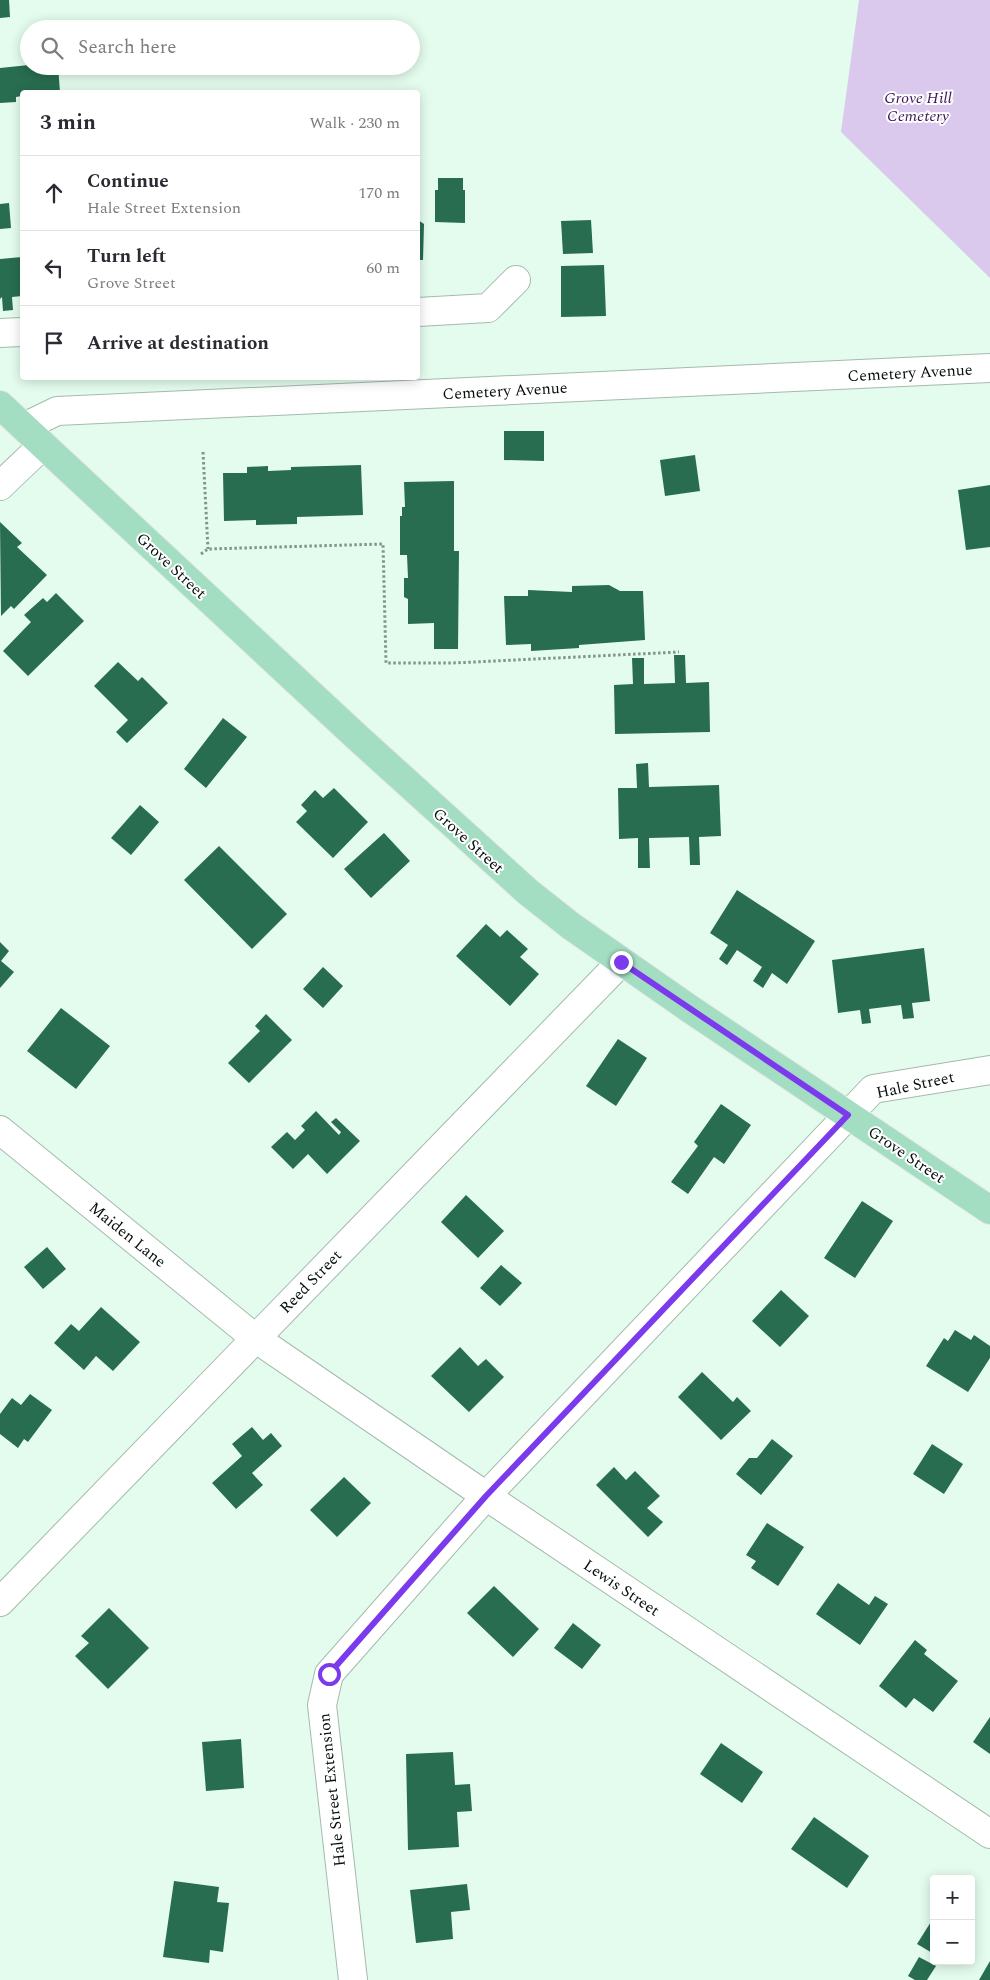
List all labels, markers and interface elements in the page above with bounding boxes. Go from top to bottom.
search box [20,20,420,75]
text: Search here [78,33,177,62]
icon: search [38,34,66,62]
park label: Grove Hill Cemetery [884,86,952,128]
text: 3 min [40,107,96,139]
text: Walk · 230 m [309,111,400,135]
text: Continue [87,167,169,196]
icon: ahead [40,179,68,207]
text: 170 m [358,181,400,205]
text: Hale Street Extension [87,196,241,220]
text: Turn left [87,242,166,271]
icon: left [40,254,68,282]
text: 60 m [366,256,400,280]
text: Grove Street [87,271,176,295]
icon: arrive [40,329,68,357]
text: Arrive at destination [87,329,269,358]
street label: Cemetery Avenue [847,358,973,388]
street label: Cemetery Avenue [442,376,568,406]
street label: Grove Street [131,527,212,605]
street label: Grove Street [427,802,510,880]
route end [610,951,633,974]
street label: Hale Street [874,1065,957,1105]
street label: Grove Street [863,1120,950,1190]
street label: Maiden Lane [84,1196,171,1273]
street label: Reed Street [274,1244,348,1319]
street label: Lewis Street [578,1553,665,1623]
route start [318,1663,341,1686]
street label: Hale Street Extension [312,1712,352,1868]
map controls [930,1875,975,1965]
button: + [930,1875,975,1920]
button: − [930,1920,975,1965]

